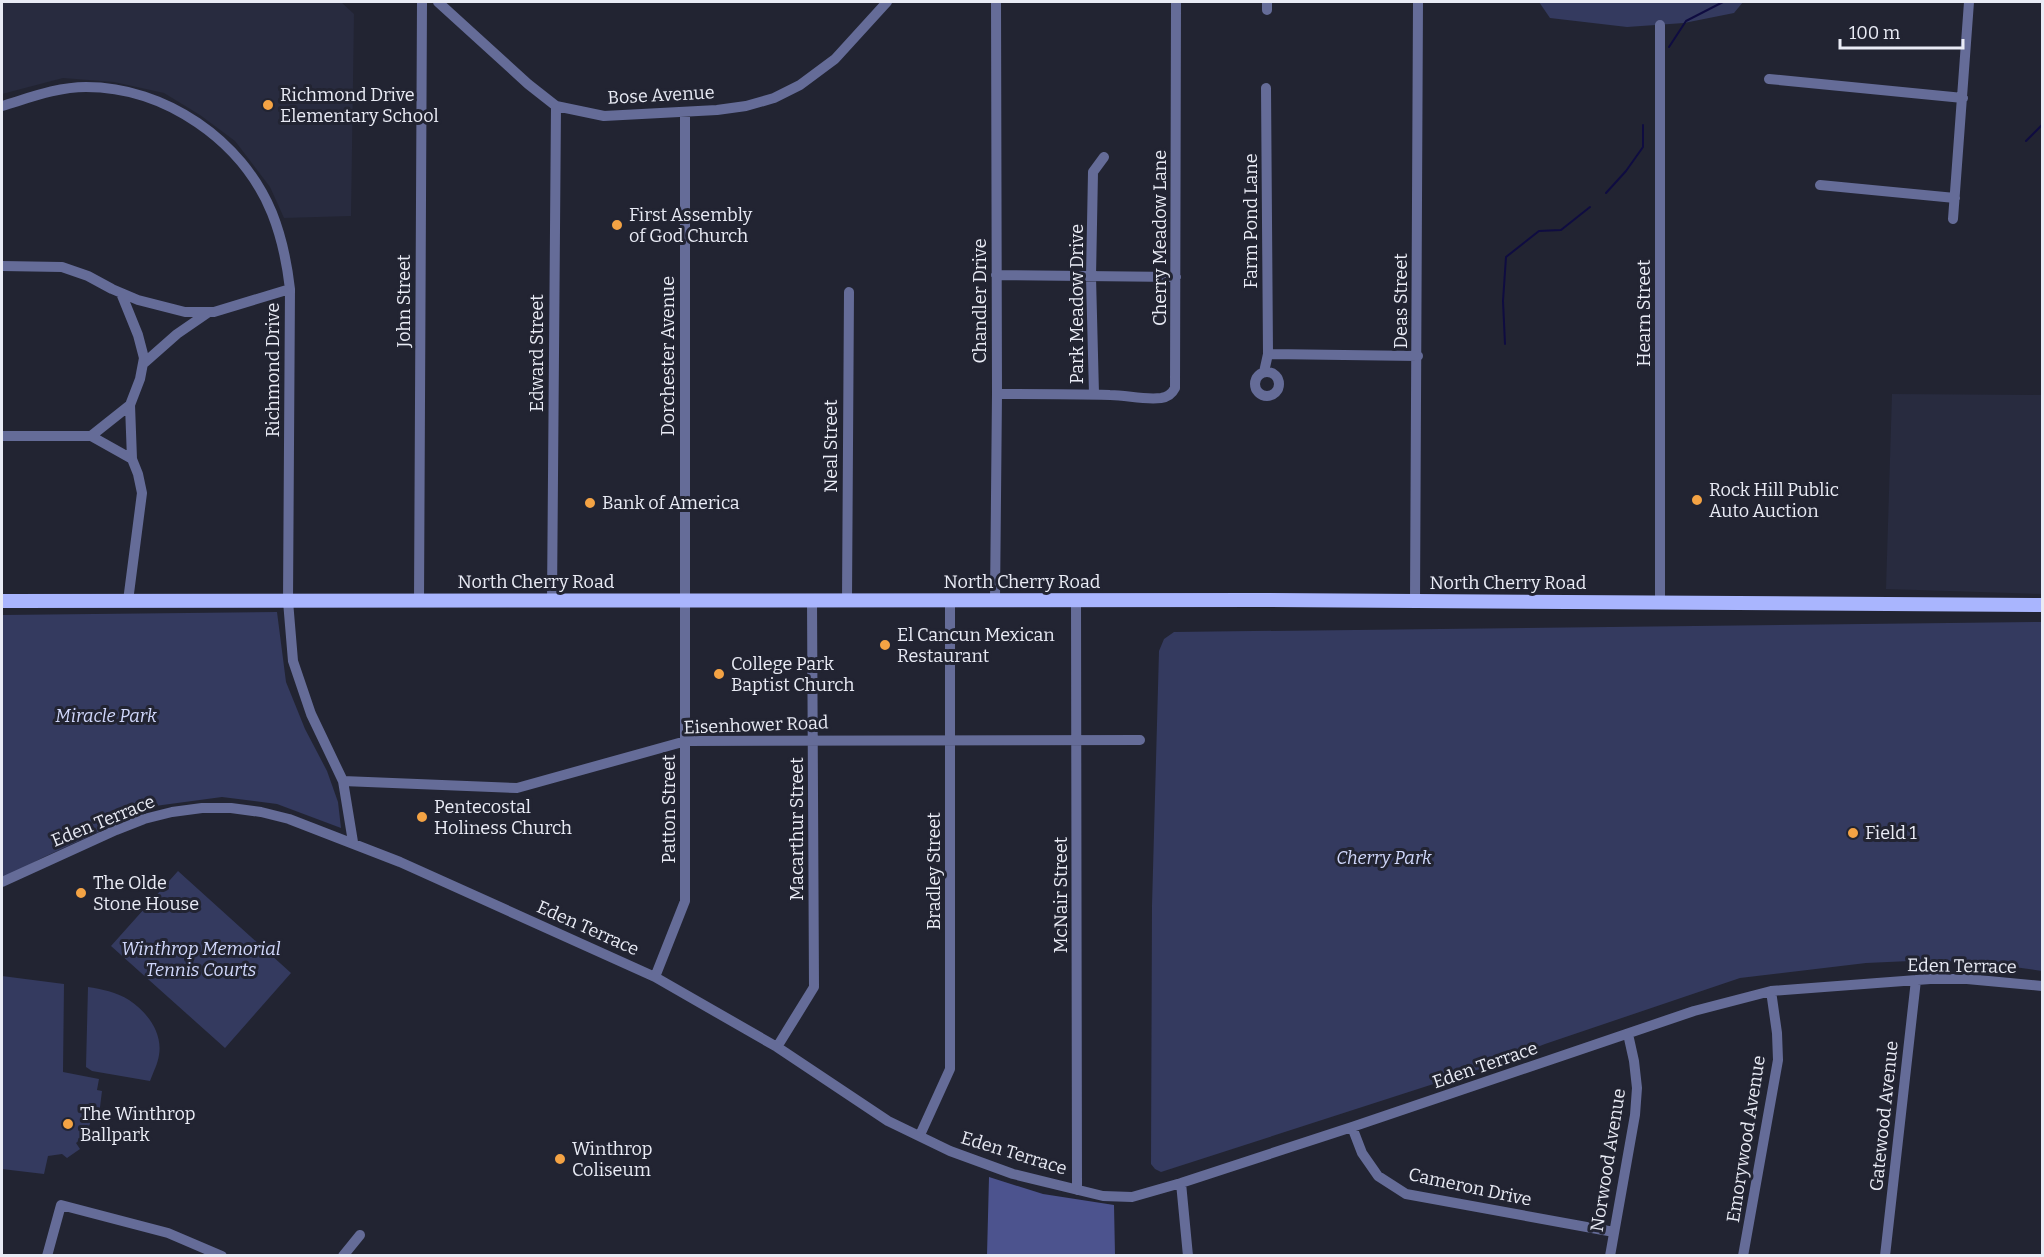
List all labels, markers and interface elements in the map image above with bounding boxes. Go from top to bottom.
scale bar [1840,12,1963,50]
text: 100 m [1849,22,1900,44]
street label: Bose Avenue [607,81,715,109]
place label: Richmond Drive Elementary School [280,84,439,127]
marker: Richmond Drive Elementary School [261,98,275,112]
street label: Cherry Meadow Lane [1149,150,1171,326]
street label: Farm Pond Lane [1240,153,1262,289]
place label: First Assembly of God Church [629,204,753,247]
marker: First Assembly of God Church [610,218,624,232]
street label: Park Meadow Drive [1066,224,1088,384]
street label: Chandler Drive [969,238,991,364]
street label: Deas Street [1390,253,1412,349]
street label: John Street [393,254,415,349]
street label: Hearn Street [1633,259,1655,367]
street label: Dorchester Avenue [657,276,679,436]
street label: Edward Street [526,294,548,412]
street label: Richmond Drive [262,303,284,437]
street label: Neal Street [820,399,842,493]
place label: Rock Hill Public Auto Auction [1709,479,1839,522]
place label: Bank of America [602,492,740,514]
marker: Rock Hill Public Auto Auction [1690,493,1704,507]
marker: Bank of America [583,496,597,510]
street label: North Cherry Road [458,571,615,593]
street label: North Cherry Road [944,571,1101,593]
street label: North Cherry Road [1430,572,1587,594]
place label: El Cancun Mexican Restaurant [897,624,1055,667]
marker: El Cancun Mexican Restaurant [878,638,892,652]
place label: College Park Baptist Church [731,653,854,696]
marker: College Park Baptist Church [712,667,726,681]
park label: Miracle Park [55,705,157,727]
street label: Eisenhower Road [683,711,829,739]
street label: Patton Street [658,754,680,864]
street label: Macarthur Street [786,757,808,901]
street label: Eden Terrace [48,790,158,852]
place label: Pentecostal Holiness Church [434,796,572,839]
marker: Pentecostal Holiness Church [415,810,429,824]
street label: Bradley Street [923,812,945,930]
place label: Field 1 [1865,822,1917,844]
marker: Field 1 [1846,826,1860,840]
street label: McNair Street [1050,836,1072,953]
park label: Cherry Park [1336,847,1432,869]
place label: The Olde Stone House [93,872,199,915]
marker: The Olde Stone House [74,886,88,900]
street label: Eden Terrace [533,896,643,960]
park label: Winthrop Memorial Tennis Courts [121,938,281,981]
street label: Eden Terrace [1907,954,2017,978]
street label: Eden Terrace [1430,1037,1540,1093]
street label: Gatewood Avenue [1865,1040,1903,1192]
street label: Emorywood Avenue [1722,1054,1770,1224]
street label: Norwood Avenue [1586,1087,1630,1233]
place label: The Winthrop Ballpark [80,1103,196,1146]
marker: The Winthrop Ballpark [61,1117,75,1131]
street label: Eden Terrace [958,1126,1070,1180]
place label: Winthrop Coliseum [572,1138,653,1181]
marker: Winthrop Coliseum [553,1152,567,1166]
street label: Cameron Drive [1406,1163,1534,1211]

